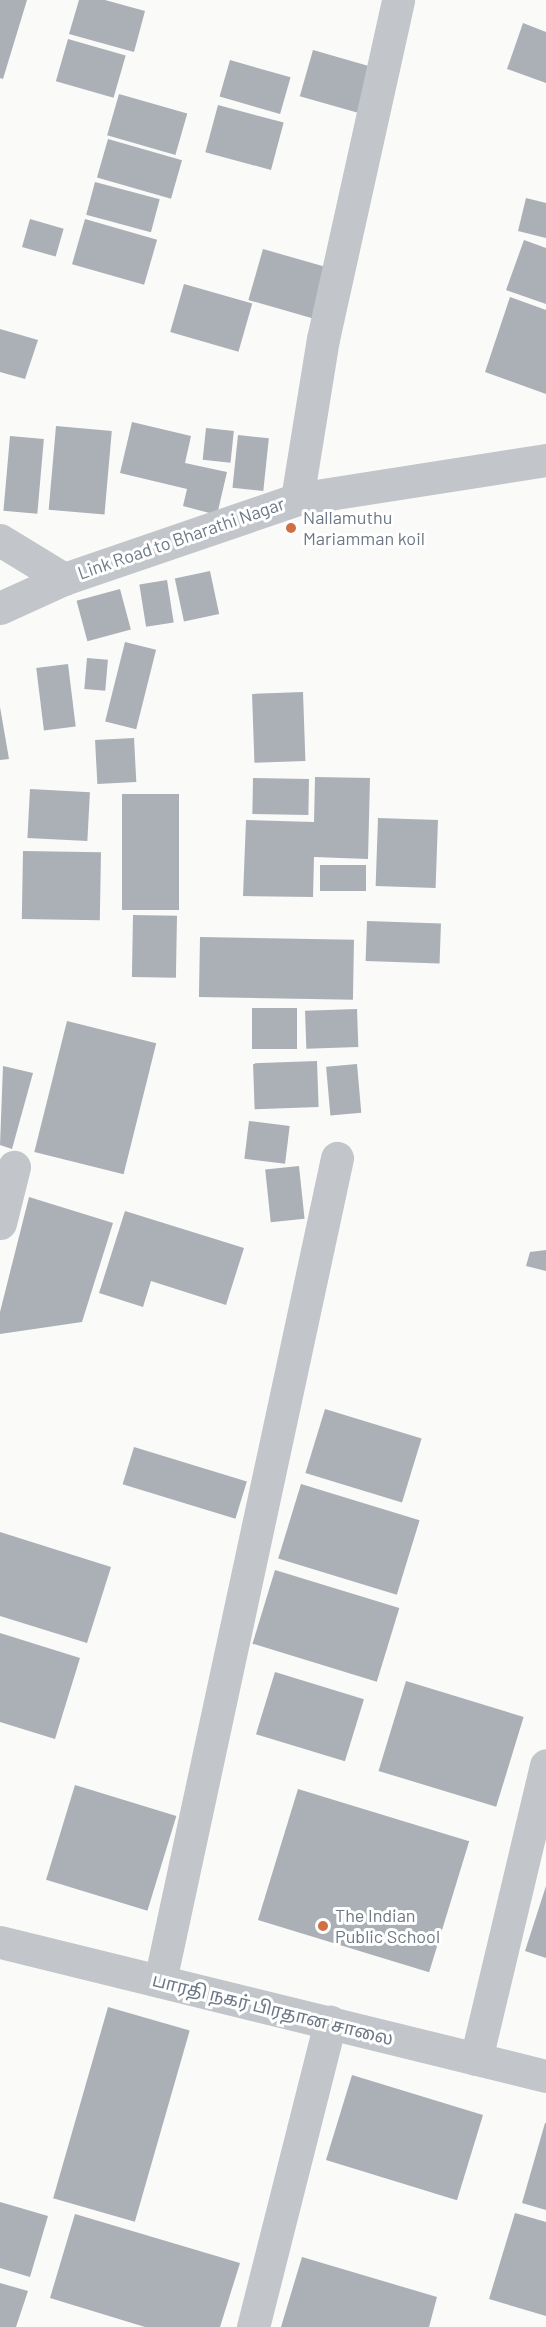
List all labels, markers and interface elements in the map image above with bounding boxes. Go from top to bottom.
street label: Link Road to Bharathi Nagar [75,492,287,584]
place label: Nallamuthu Mariamman koil [303,507,425,550]
marker: Nallamuthu Mariamman koil [284,521,298,535]
place label: The Indian Public School [335,1905,440,1948]
marker: The Indian Public School [316,1919,330,1933]
street label: பாரதி நகர் பிரதான சாலை [150,1969,396,2049]

